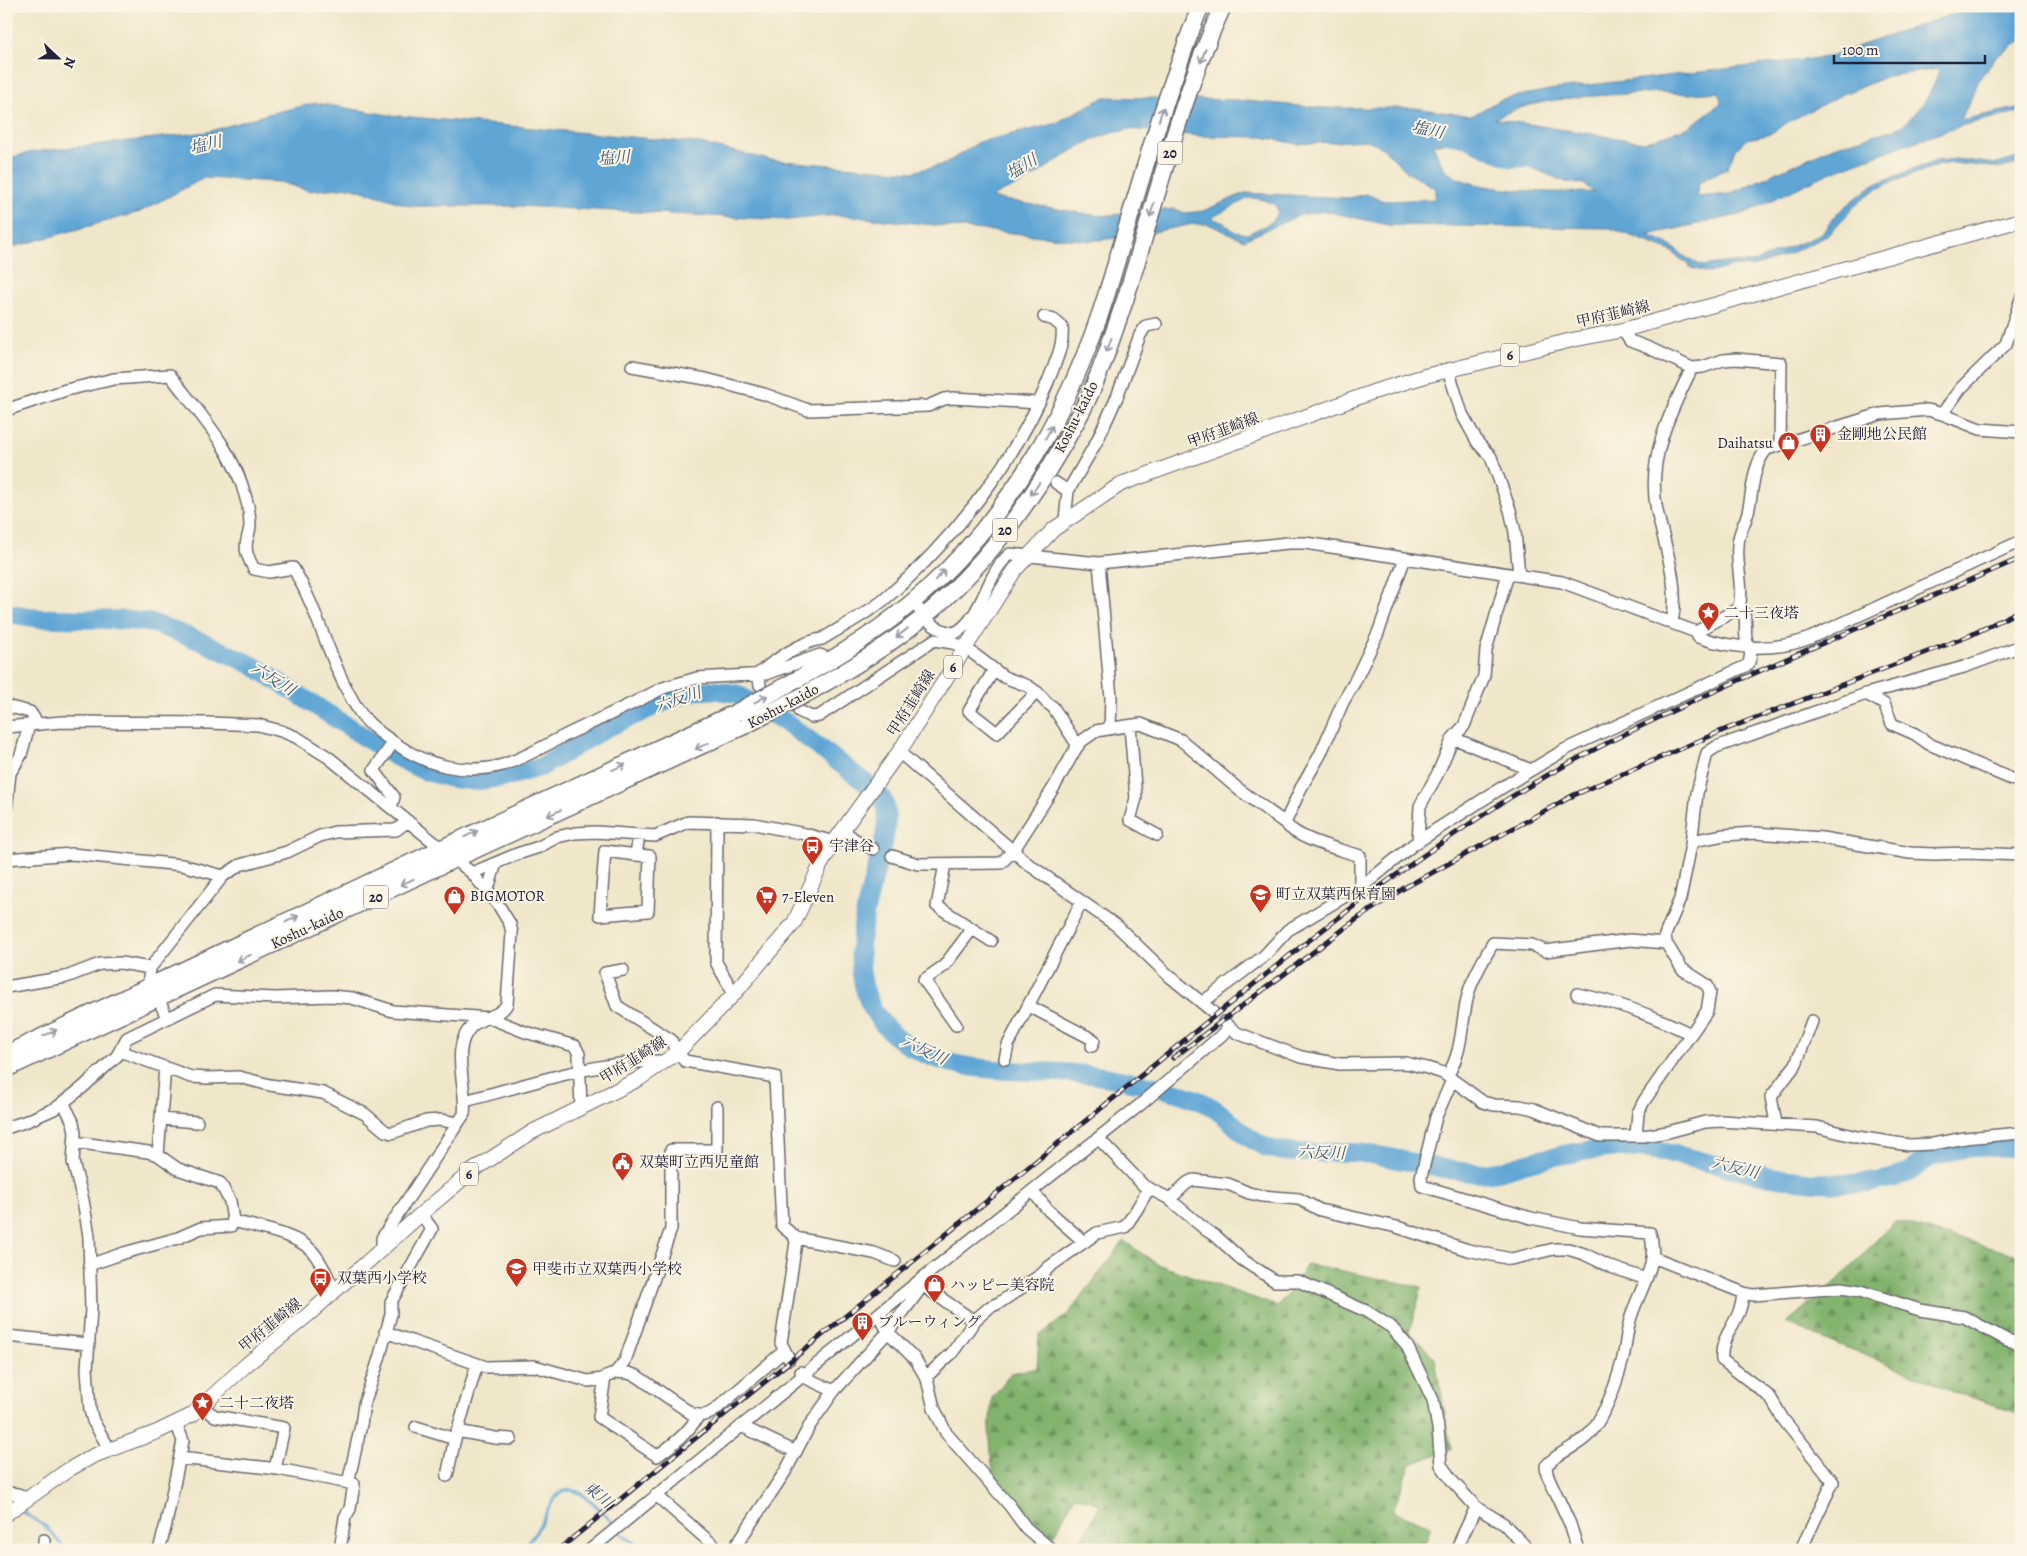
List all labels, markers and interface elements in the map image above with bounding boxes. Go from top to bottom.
north arrow [32,32,82,82]
scale bar [1834,32,1986,64]
text: 100 m [1842,40,1879,60]
one-way arrow [1198,48,1207,63]
text: N [59,54,80,71]
one-way arrow [1156,107,1166,123]
water label: 塩川 [1410,116,1448,145]
water label: 塩川 [188,130,226,159]
road number: 20 [1158,142,1182,164]
water label: 塩川 [597,145,633,170]
water label: 塩川 [1003,148,1043,185]
one-way arrow [1147,202,1157,218]
street label: 甲府韮崎線 [1574,296,1652,332]
one-way arrow [1104,337,1113,352]
road number: 6 [1501,344,1519,366]
street label: Koshu-kaido [1049,378,1103,456]
street label: 甲府韮崎線 [1184,408,1262,452]
building icon: 金剛地公民館 [1809,422,1833,453]
place label: 金剛地公民館 [1837,424,1927,444]
one-way arrow [1044,426,1054,440]
shop icon: Daihatsu [1777,431,1801,462]
place label: Daihatsu [1717,433,1774,453]
one-way arrow [1030,482,1040,496]
road number: 20 [992,518,1018,542]
one-way arrow [934,569,946,582]
place icon: 二十三夜塔 [1696,601,1720,632]
place label: 二十三夜塔 [1724,603,1799,623]
one-way arrow [896,628,909,639]
road number: 6 [944,656,962,679]
water label: 六反川 [247,657,301,702]
street label: 甲府韮崎線 [883,666,939,740]
street label: Koshu-kaido [744,679,822,733]
water label: 六反川 [652,681,706,718]
one-way arrow [754,694,769,704]
one-way arrow [695,741,710,751]
one-way arrow [611,761,626,771]
one-way arrow [547,809,562,819]
one-way arrow [463,829,478,839]
bus stop icon: 宇津谷 [801,834,825,865]
place label: 宇津谷 [829,836,874,856]
one-way arrow [400,878,415,887]
school or university icon: 町立双葉西保育園 [1248,882,1272,913]
shop icon: BIGMOTOR [442,884,466,915]
place label: 町立双葉西保育園 [1276,884,1396,904]
supermarket icon: 7-Eleven [754,885,778,916]
road number: 20 [364,886,388,909]
place label: BIGMOTOR [470,886,546,906]
place label: 7-Eleven [782,887,834,907]
street label: Koshu-kaido [267,902,347,954]
one-way arrow [284,914,299,923]
one-way arrow [237,954,252,963]
one-way arrow [43,1028,58,1038]
water label: 六反川 [898,1030,952,1071]
street label: 甲府韮崎線 [596,1032,670,1088]
water label: 六反川 [1297,1142,1347,1164]
public building icon: 双葉町立西児童館 [611,1150,635,1181]
place label: 双葉町立西児童館 [639,1152,759,1172]
water label: 六反川 [1709,1152,1763,1185]
road number: 6 [460,1162,478,1186]
school or university icon: 甲斐市立双葉西小学校 [504,1257,528,1288]
place label: 甲斐市立双葉西小学校 [532,1259,682,1279]
bus stop icon: 双葉西小学校 [309,1266,333,1297]
place label: 双葉西小学校 [337,1268,427,1288]
shop icon: ハッピー美容院 [922,1273,946,1304]
place label: ハッピー美容院 [950,1275,1054,1295]
street label: 甲府韮崎線 [235,1294,305,1356]
building icon: ブルーウィング [850,1310,874,1341]
place label: ブルーウィング [878,1312,981,1332]
place icon: 二十二夜塔 [191,1391,215,1422]
place label: 二十二夜塔 [219,1393,294,1413]
water label: 東川 [579,1476,619,1515]

